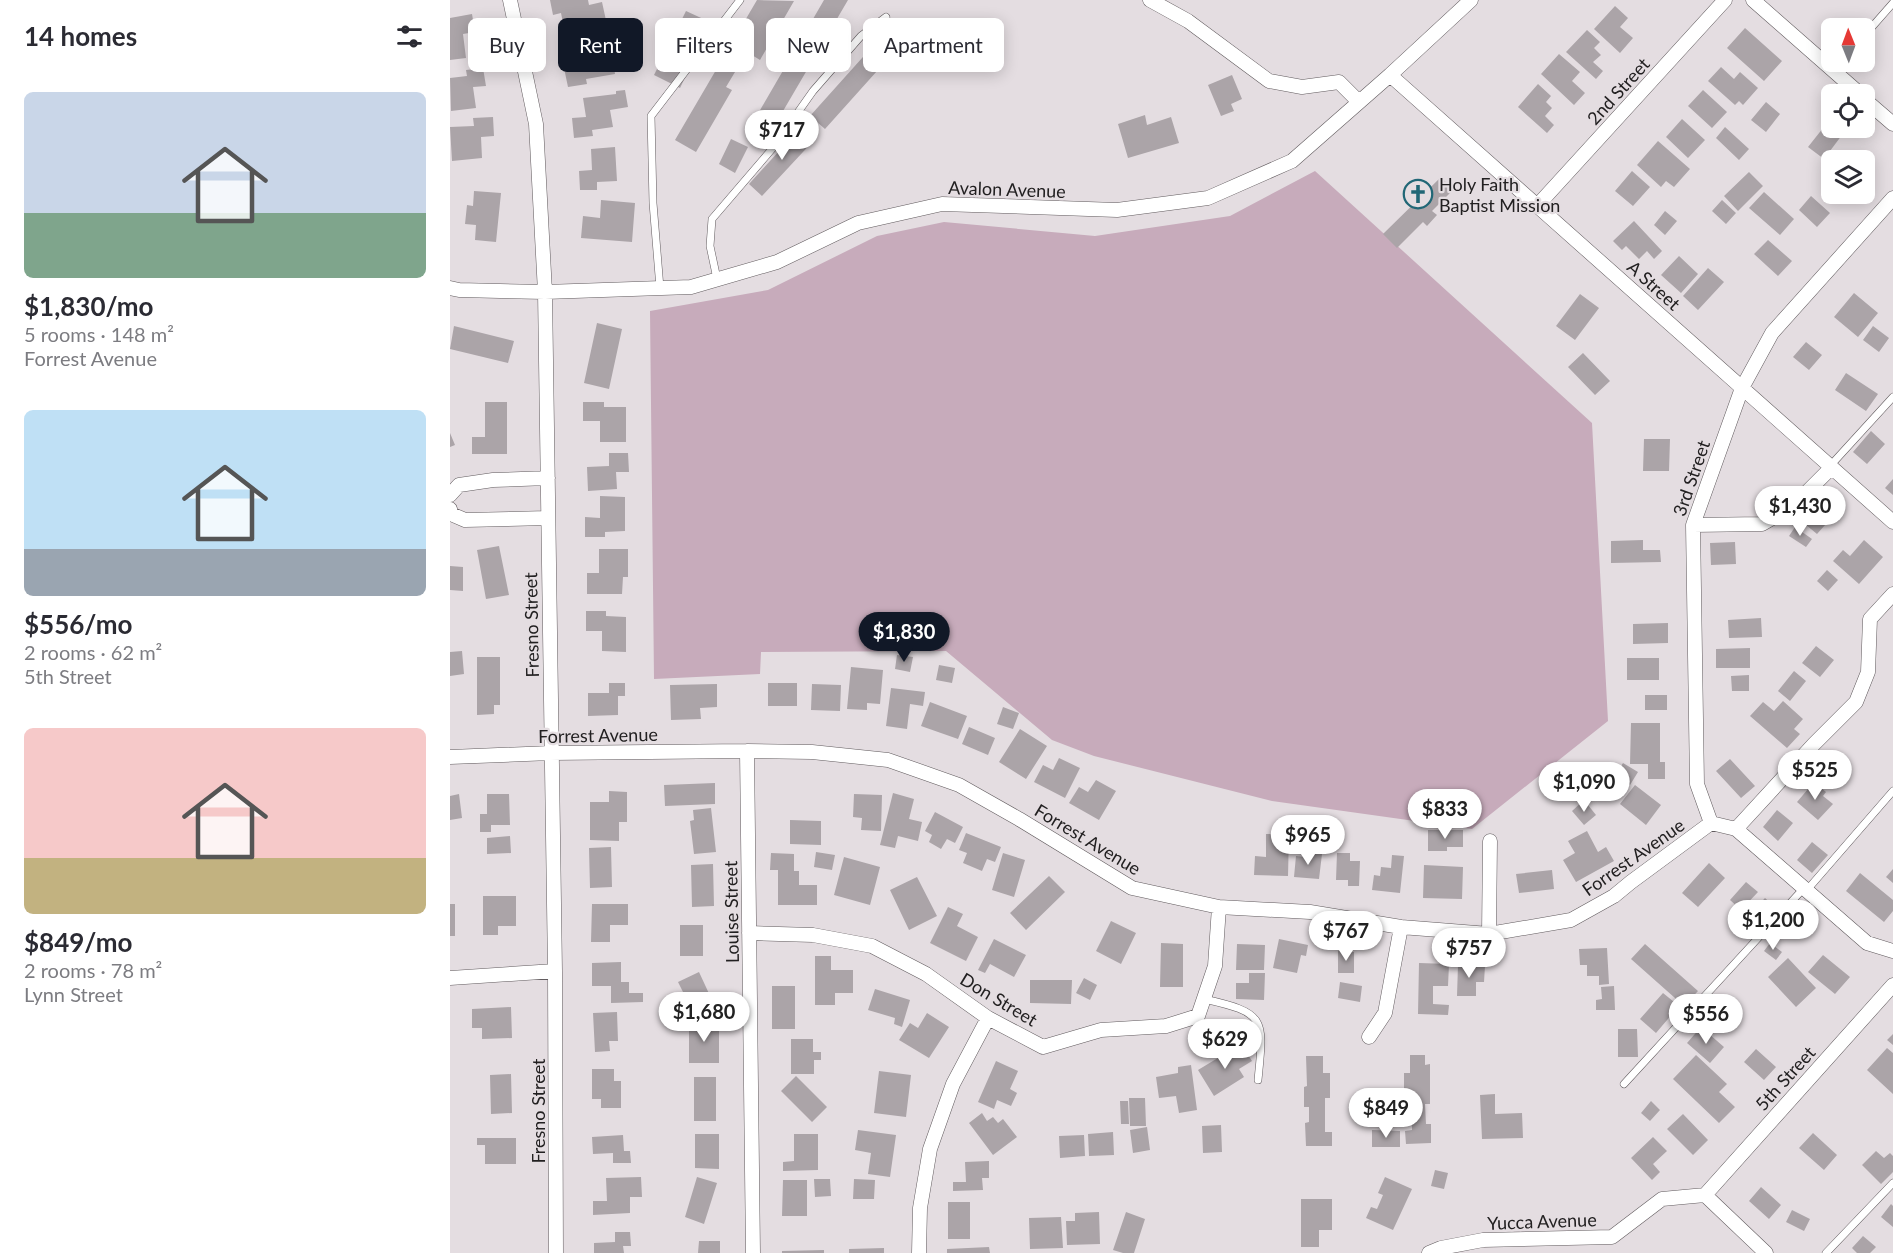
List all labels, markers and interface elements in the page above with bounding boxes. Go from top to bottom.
chip: Buy [468,18,546,72]
chip: Rent [558,18,643,72]
chip: Filters [655,18,754,72]
chip: New [766,18,851,72]
chip: Apartment [863,18,1004,72]
north arrow [1821,18,1875,72]
map controls [1821,18,1875,204]
text: 14 homes [24,20,137,52]
icon: filters [393,20,426,53]
street label: 2nd Street [1582,53,1654,129]
button: locate [1821,84,1875,138]
pin: $717 [746,110,818,161]
text: $717 [759,117,805,141]
icon: home [171,131,279,239]
button: layers [1821,150,1875,204]
place label: Holy Faith Baptist Mission [1439,173,1560,216]
street label: Avalon Avenue [948,176,1066,202]
church icon: Holy Faith Baptist Mission [1402,178,1434,210]
street label: A Street [1623,256,1685,315]
text: $1,830/mo [24,290,154,322]
text: 5 rooms · 148 m² [24,322,174,346]
text: Forrest Avenue [24,346,157,370]
street label: 3rd Street [1668,437,1714,519]
icon: home [171,449,279,557]
pin: $1,430 [1751,486,1849,537]
text: $1,430 [1769,493,1831,517]
street label: Fresno Street [519,572,543,678]
text: $556/mo [24,608,132,640]
pin: $1,830 [855,612,953,663]
text: $1,830 [873,619,935,643]
text: 2 rooms · 62 m² [24,640,162,664]
text: 5th Street [24,664,112,688]
street label: Forrest Avenue [538,723,658,747]
pin: $525 [1779,750,1851,801]
text: $525 [1792,757,1838,781]
pin: $1,090 [1535,762,1633,813]
icon: home [171,767,279,875]
text: $1,090 [1553,769,1615,793]
pin: $833 [1409,789,1481,840]
text: $833 [1422,796,1468,820]
street label: Forrest Avenue [1031,799,1145,879]
street label: Forrest Avenue [1578,814,1688,900]
pin: $965 [1272,815,1344,866]
text: $965 [1285,822,1331,846]
street label: Louise Street [719,860,743,963]
pin: $1,200 [1724,900,1822,951]
text: $1,200 [1742,907,1804,931]
pin: $767 [1310,911,1382,962]
text: $767 [1323,918,1369,942]
text: $849/mo [24,926,132,958]
pin: $757 [1433,928,1505,979]
text: $757 [1446,935,1492,959]
text: 2 rooms · 78 m² [24,958,162,982]
street label: Don Street [957,967,1042,1031]
text: Lynn Street [24,982,123,1006]
pin: $1,680 [655,992,753,1043]
pin: $556 [1670,994,1742,1045]
text: $1,680 [673,999,735,1023]
text: $556 [1683,1001,1729,1025]
pin: $629 [1189,1019,1261,1070]
text: $629 [1202,1026,1248,1050]
street label: 5th Street [1750,1041,1820,1115]
street label: Fresno Street [527,1058,549,1164]
pin: $849 [1350,1088,1422,1139]
text: $849 [1363,1095,1409,1119]
street label: Yucca Avenue [1487,1208,1597,1234]

